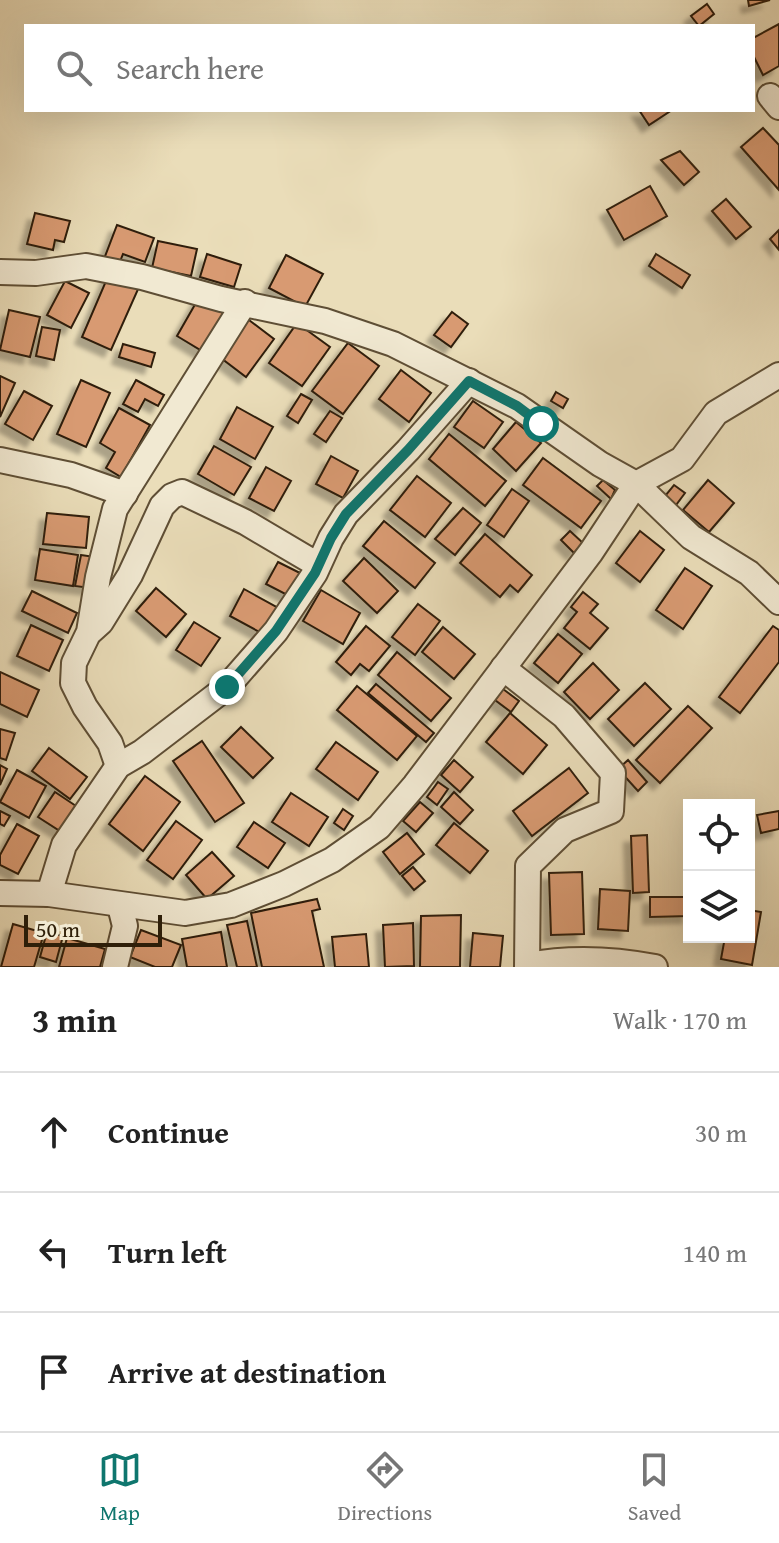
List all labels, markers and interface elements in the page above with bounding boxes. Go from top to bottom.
search box [24,24,755,112]
icon: search [52,46,96,90]
text: Search here [116,46,264,90]
route start [523,406,559,442]
route end [209,669,245,705]
map controls [683,799,755,943]
button: locate [683,799,755,871]
button: layers [683,871,755,943]
scale bar [24,911,162,947]
text: 50 m [36,913,80,945]
text: 3 min [32,995,117,1044]
text: Walk · 170 m [613,1000,747,1039]
icon: ahead [32,1110,76,1154]
text: Continue [108,1110,229,1154]
text: 30 m [695,1113,747,1152]
icon: left [32,1230,76,1274]
text: Turn left [108,1230,227,1274]
text: 140 m [682,1233,747,1272]
icon: arrive [32,1350,76,1394]
text: Arrive at destination [108,1350,386,1394]
tab: Map [98,1448,142,1528]
tab: Directions [338,1448,432,1528]
tab: Saved [628,1448,681,1528]

